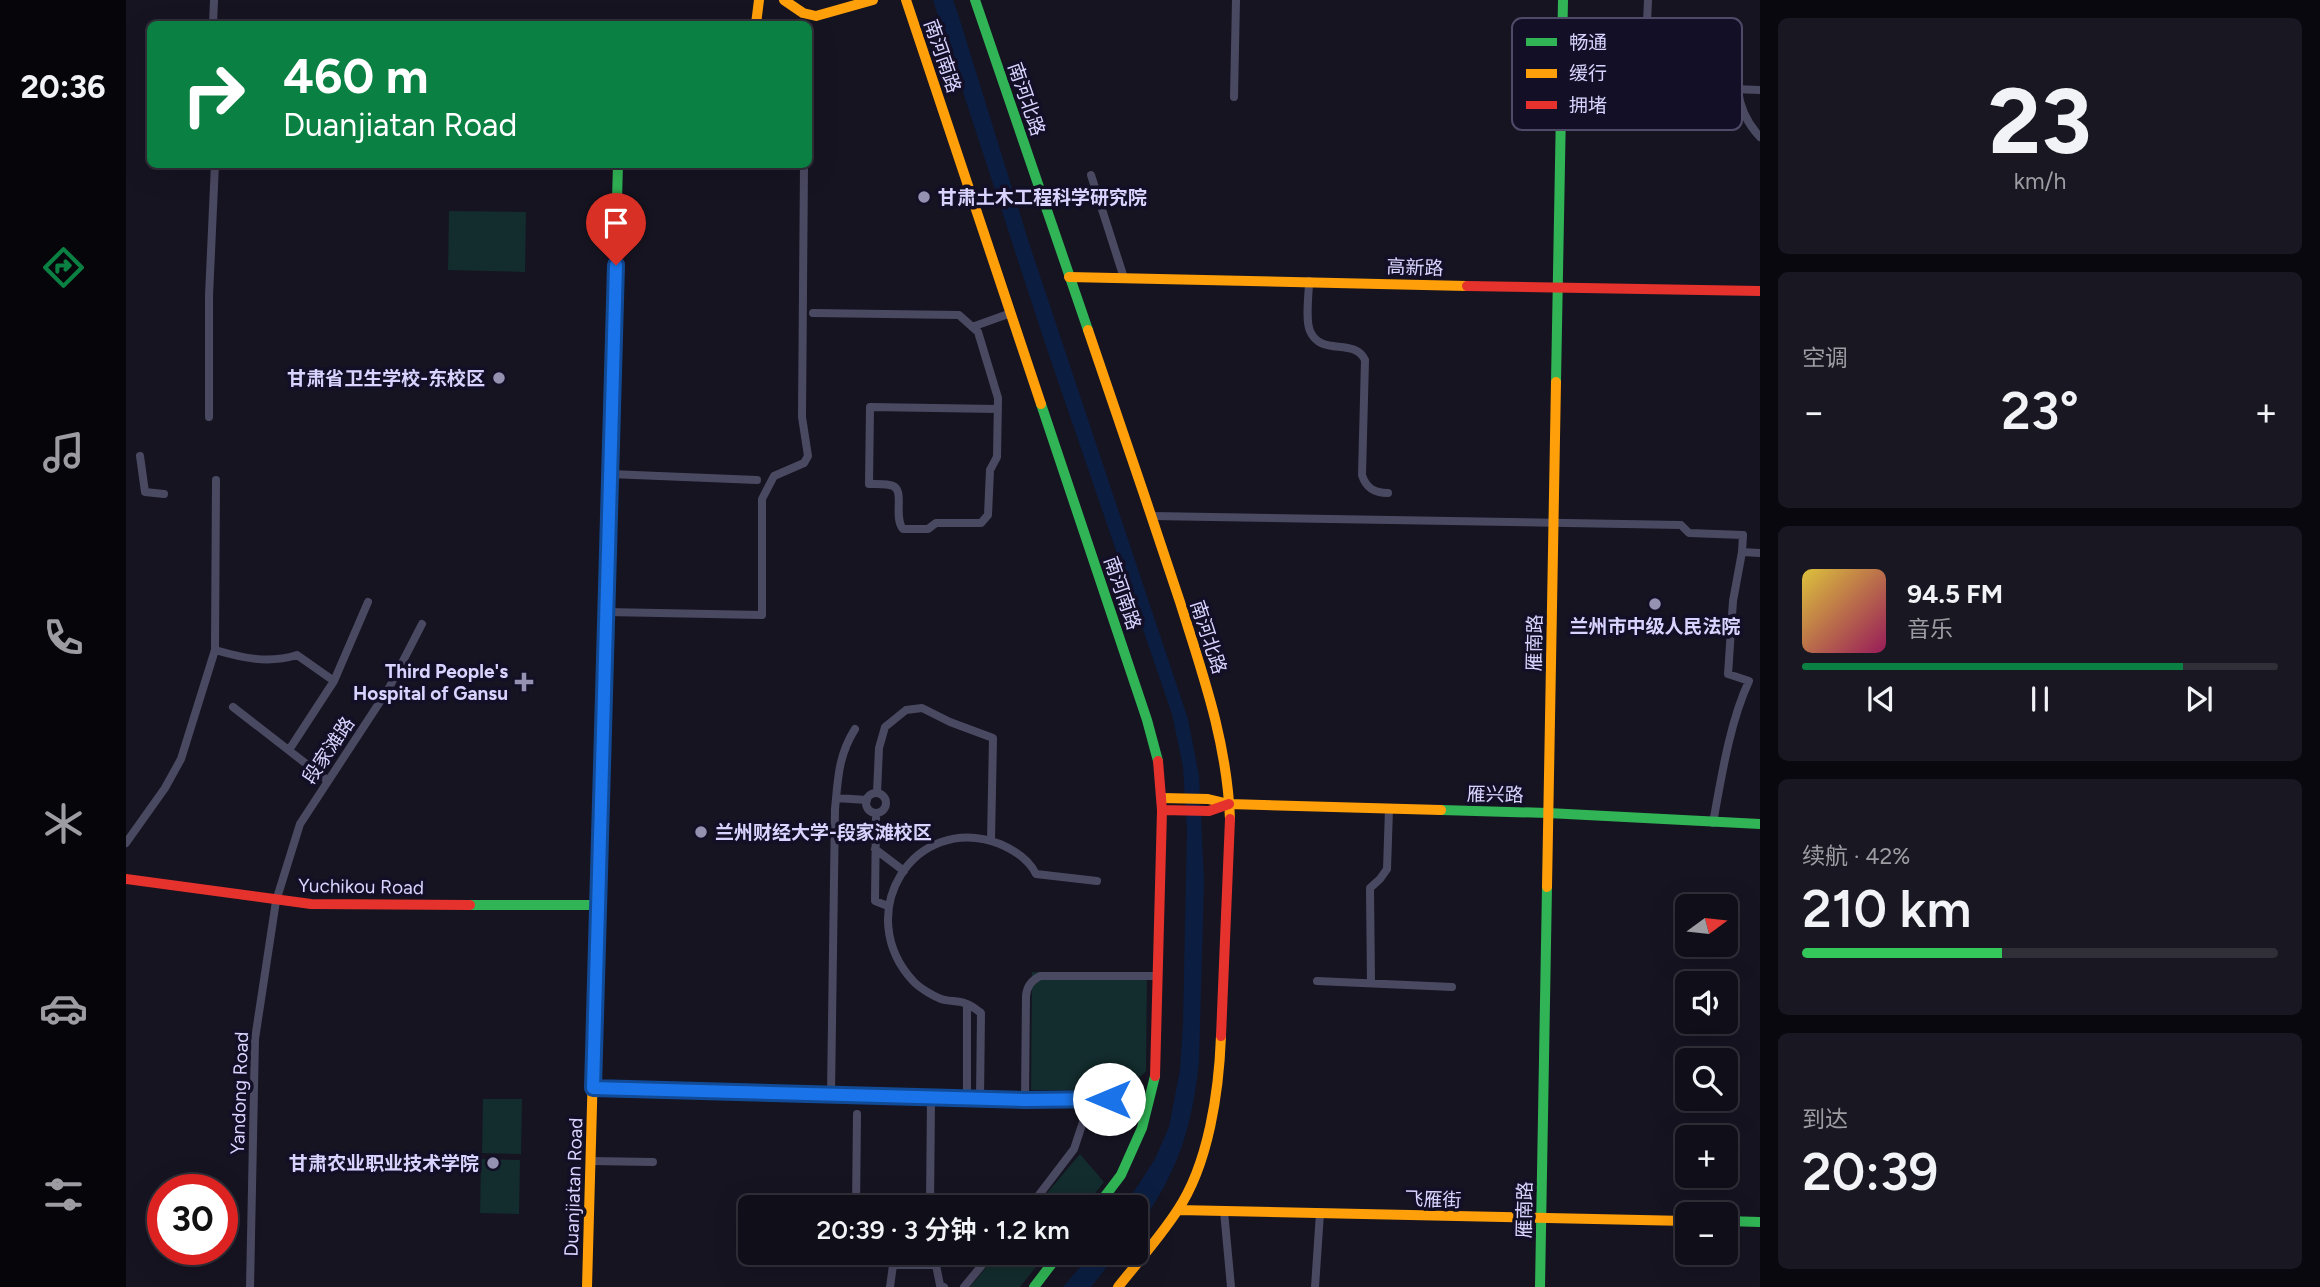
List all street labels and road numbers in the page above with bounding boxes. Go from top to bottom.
street label: 南河南路 [919,16,966,96]
street label: 南河北路 [1003,59,1050,139]
street label: 高新路 [1386,255,1444,280]
street label: 南河南路 [1099,553,1146,633]
street label: 南河北路 [1186,597,1231,677]
street label: 雁南路 [1523,614,1546,672]
street label: 段家滩路 [298,712,359,788]
street label: 雁兴路 [1466,783,1524,806]
street label: Yuchikou Road [298,874,424,899]
street label: Yandong Road [226,1031,253,1155]
street label: Duanjiatan Road [560,1117,587,1257]
street label: 雁南路 [1513,1181,1536,1239]
street label: 飞雁街 [1404,1187,1462,1212]

